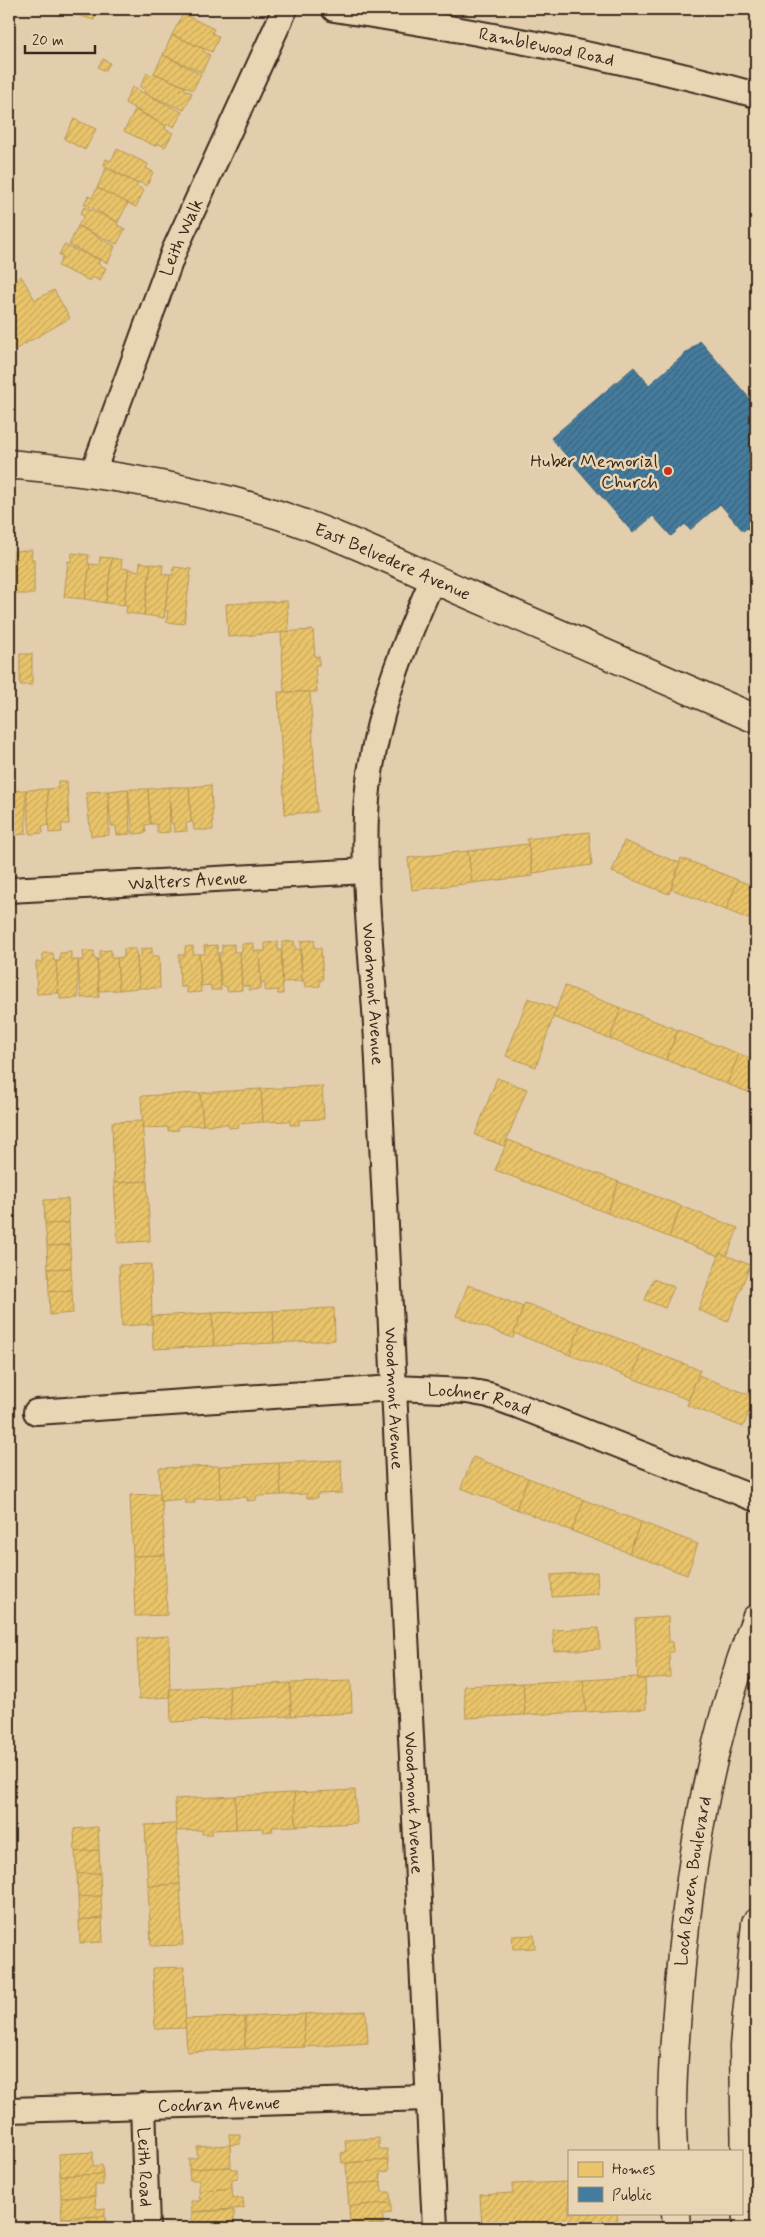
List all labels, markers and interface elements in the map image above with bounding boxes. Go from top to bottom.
scale bar [25,22,95,54]
street label: Ramblewood Road [477,22,617,73]
text: 20 m [32,31,64,51]
street label: Leith Walk [155,195,210,280]
place label: Huber Memorial Church [530,450,658,495]
marker: Huber Memorial Church [662,465,674,477]
street label: East Belvedere Avenue [311,518,474,607]
street label: Walters Avenue [128,866,248,897]
street label: Woodmont Avenue [356,922,389,1066]
street label: Woodmont Avenue [378,1327,409,1470]
street label: Lochner Road [427,1378,534,1422]
street label: Woodmont Avenue [398,1731,429,1875]
street label: Loch Raven Boulevard [670,1794,718,1967]
street label: Cochran Avenue [157,2091,281,2119]
street label: Leith Road [131,2127,157,2207]
legend [568,2150,742,2214]
text: Homes [612,2160,655,2180]
text: Public [612,2186,652,2206]

